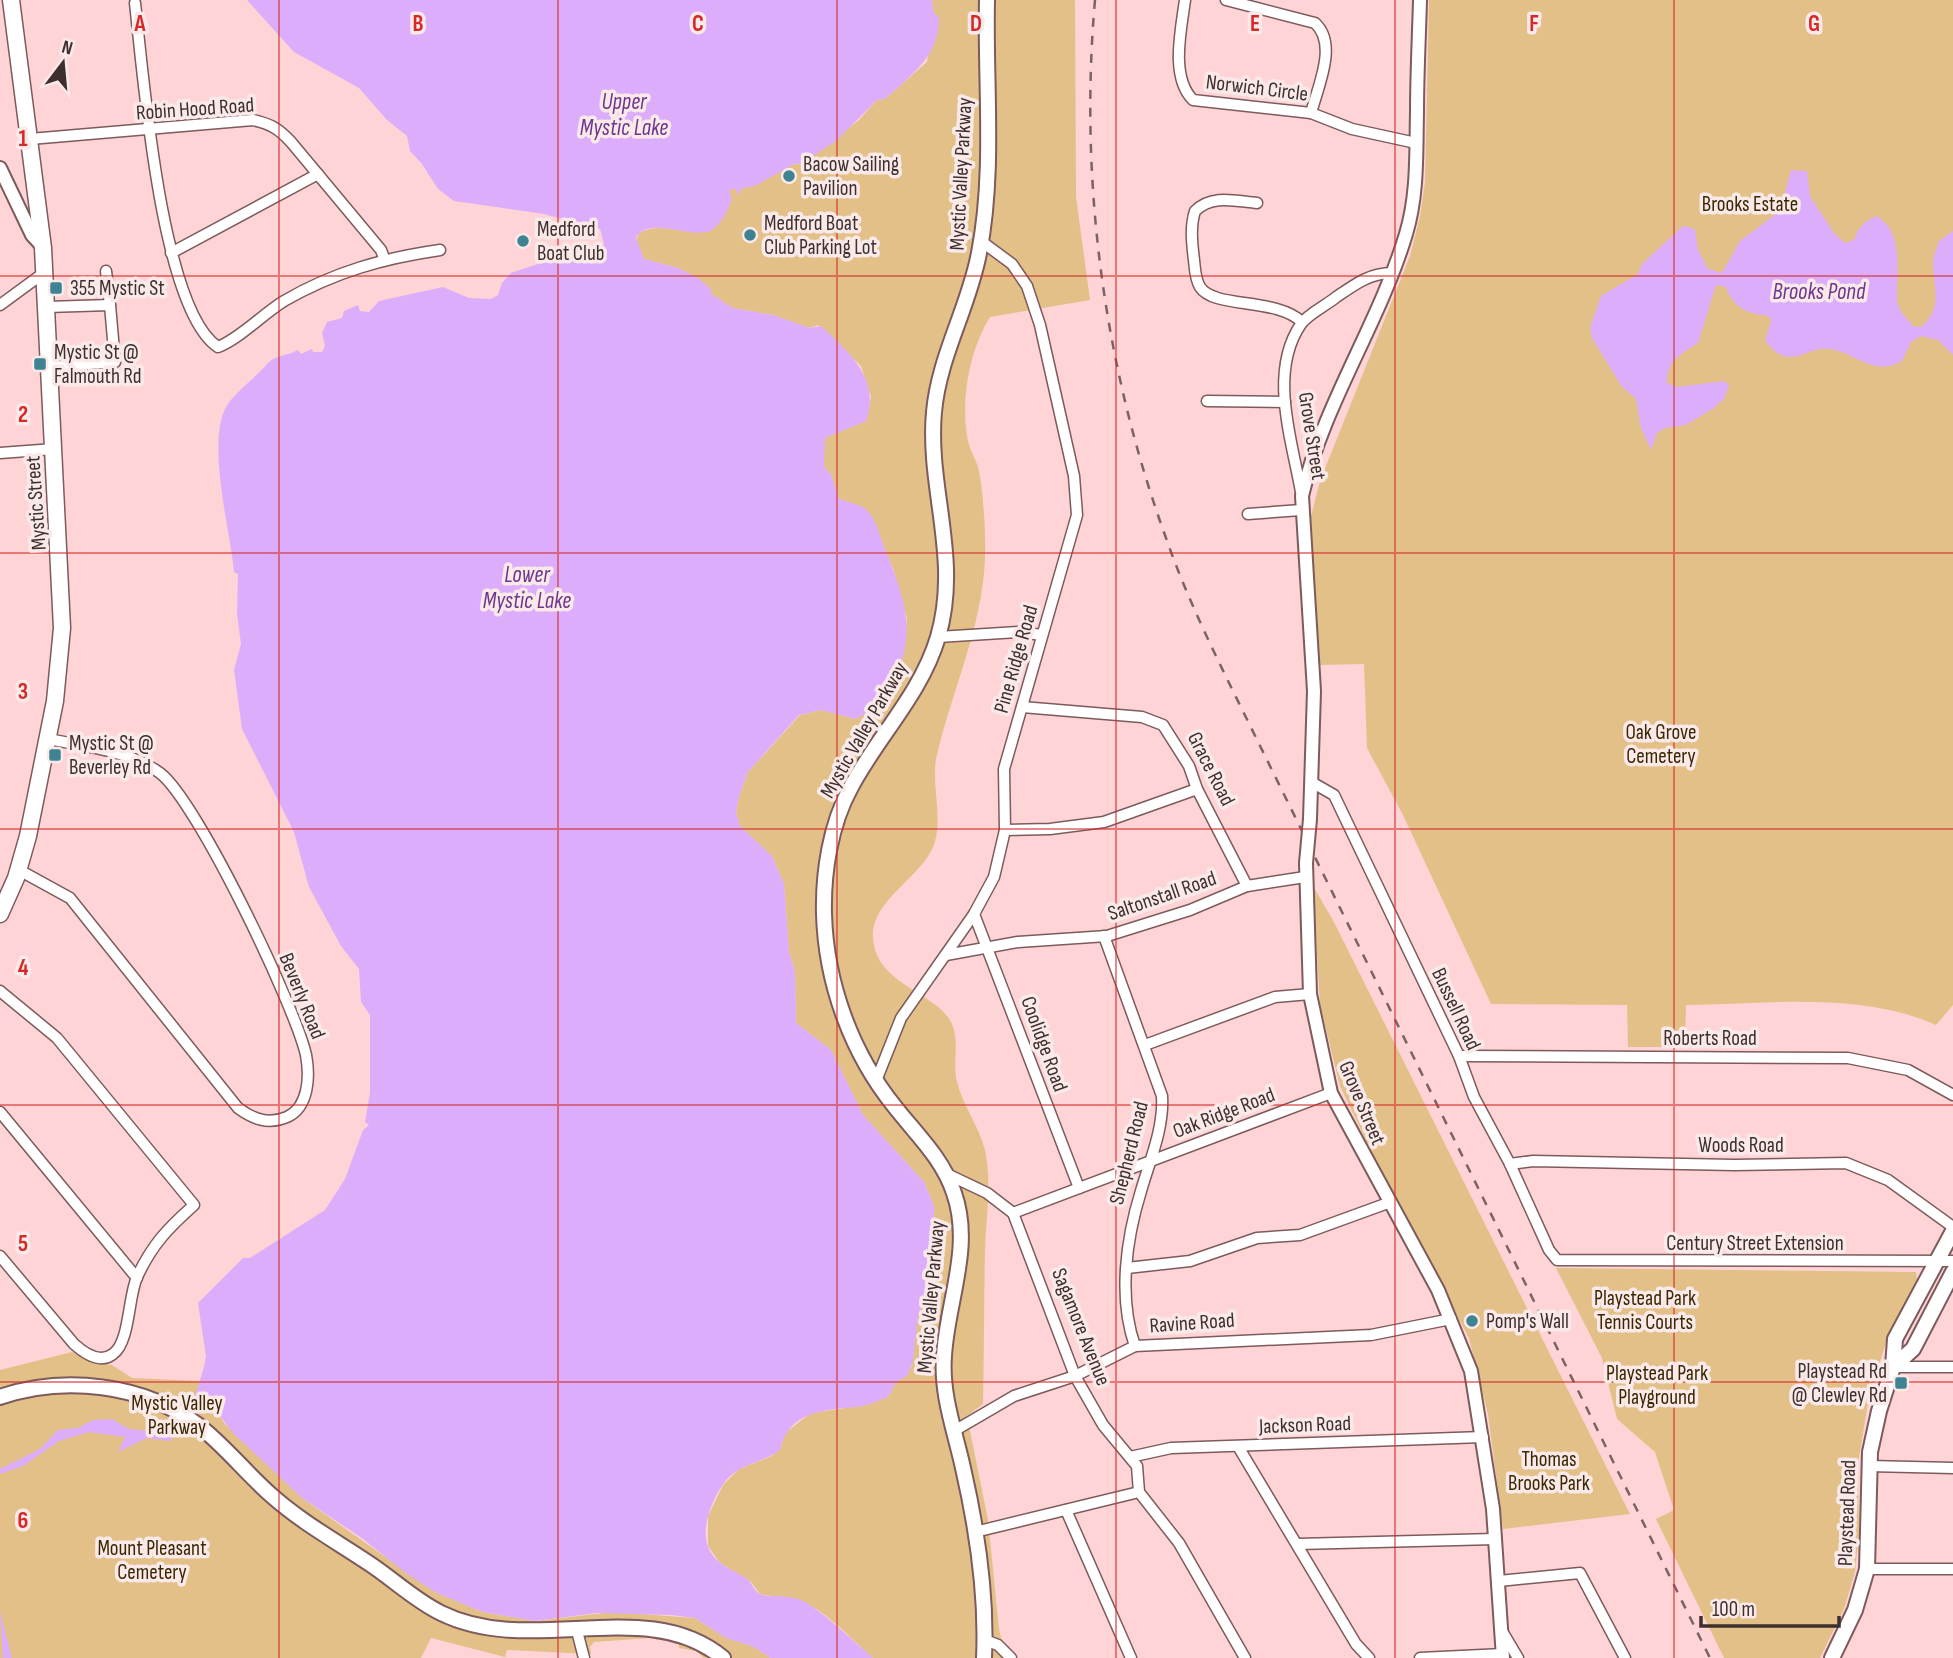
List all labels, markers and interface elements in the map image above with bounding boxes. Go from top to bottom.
text: A [134,10,147,38]
text: B [413,10,424,38]
text: C [692,10,704,38]
text: D [970,10,982,38]
text: E [1250,10,1260,38]
text: F [1529,10,1539,38]
text: G [1808,10,1820,38]
north arrow [28,28,98,98]
text: N [59,36,75,61]
street label: Norwich Circle [1205,69,1309,107]
water label: Upper Mystic Lake [580,88,668,142]
street label: Robin Hood Road [135,92,255,126]
street label: Mystic Valley Parkway [945,97,977,251]
text: 1 [18,125,28,153]
place label: Bacow Sailing Pavilion [803,152,899,201]
marker: Bacow Sailing Pavilion [781,168,797,184]
park label: Brooks Estate [1702,192,1798,217]
place label: Medford Boat Club Parking Lot [764,211,877,260]
place label: Medford Boat Club [537,217,604,266]
marker: Medford Boat Club Parking Lot [742,227,758,243]
marker: Medford Boat Club [515,233,531,249]
place label: 355 Mystic St [70,276,165,301]
water label: Brooks Pond [1773,278,1866,306]
marker: 355 Mystic St [48,280,64,296]
place label: Mystic St @ Falmouth Rd [54,340,142,389]
marker: Mystic St @ Falmouth Rd [32,356,48,372]
street label: Grove Street [1293,390,1331,482]
text: 2 [18,401,28,429]
street label: Mystic Street [20,455,52,551]
water label: Lower Mystic Lake [483,561,571,615]
street label: Pine Ridge Road [989,602,1043,716]
street label: Mystic Valley Parkway [815,658,913,802]
text: 3 [18,678,28,706]
park label: Oak Grove Cemetery [1626,720,1696,769]
street label: Grace Road [1182,728,1240,810]
place label: Mystic St @ Beverley Rd [69,731,154,780]
marker: Mystic St @ Beverley Rd [47,747,63,763]
street label: Saltonstall Road [1105,866,1219,926]
street label: Beverly Road [273,949,331,1043]
text: 4 [18,954,29,982]
street label: Bussell Road [1426,964,1486,1054]
street label: Coolidge Road [1015,993,1073,1095]
street label: Roberts Road [1663,1026,1757,1051]
street label: Grove Street [1333,1057,1391,1149]
street label: Oak Ridge Road [1170,1082,1278,1144]
street label: Shepherd Road [1104,1099,1154,1207]
street label: Woods Road [1698,1133,1784,1158]
street label: Mystic Valley Parkway [912,1220,950,1374]
text: 5 [18,1230,28,1258]
street label: Century Street Extension [1666,1231,1844,1256]
street label: Sagamore Avenue [1046,1265,1116,1389]
park label: Playstead Park Tennis Courts [1594,1286,1696,1335]
street label: Ravine Road [1149,1308,1235,1338]
place label: Pomp's Wall [1486,1309,1569,1334]
marker: Pomp's Wall [1464,1313,1480,1329]
place label: Playstead Rd @ Clewley Rd [1792,1359,1887,1408]
park label: Playstead Park Playground [1606,1361,1708,1410]
marker: Playstead Rd @ Clewley Rd [1893,1375,1909,1391]
park label: Mystic Valley Parkway [131,1391,223,1440]
street label: Jackson Road [1258,1411,1351,1439]
park label: Thomas Brooks Park [1508,1447,1590,1496]
street label: Playstead Road [1833,1459,1861,1567]
text: 6 [18,1507,28,1535]
park label: Mount Pleasant Cemetery [97,1536,207,1585]
scale bar [1701,1584,1839,1628]
text: 100 m [1712,1597,1755,1622]

